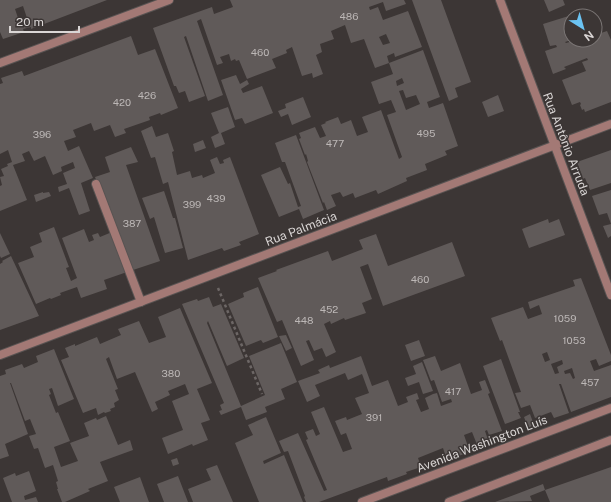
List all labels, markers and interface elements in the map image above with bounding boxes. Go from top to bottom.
scale bar [10,8,79,34]
north arrow [563,8,603,48]
house number: 486 [340,10,358,22]
text: 20 m [16,15,44,29]
text: N [582,29,596,43]
house number: 460 [251,46,269,58]
house number: 426 [138,89,156,101]
street label: Rua Antônio Arruda [540,91,592,197]
house number: 420 [113,96,131,108]
house number: 495 [417,127,435,139]
house number: 396 [33,128,51,140]
house number: 477 [326,137,344,149]
house number: 439 [207,192,225,204]
house number: 399 [183,198,201,210]
street label: Rua Palmácia [263,209,339,249]
house number: 387 [123,217,141,229]
house number: 460 [411,273,429,285]
house number: 452 [320,303,338,315]
house number: 1059 [554,312,576,324]
house number: 448 [294,314,314,326]
house number: 1053 [563,334,585,346]
house number: 380 [162,367,180,379]
house number: 457 [581,376,599,388]
house number: 417 [445,385,461,397]
house number: 391 [366,411,382,423]
street label: Avenida Washington Luís [415,413,549,475]

